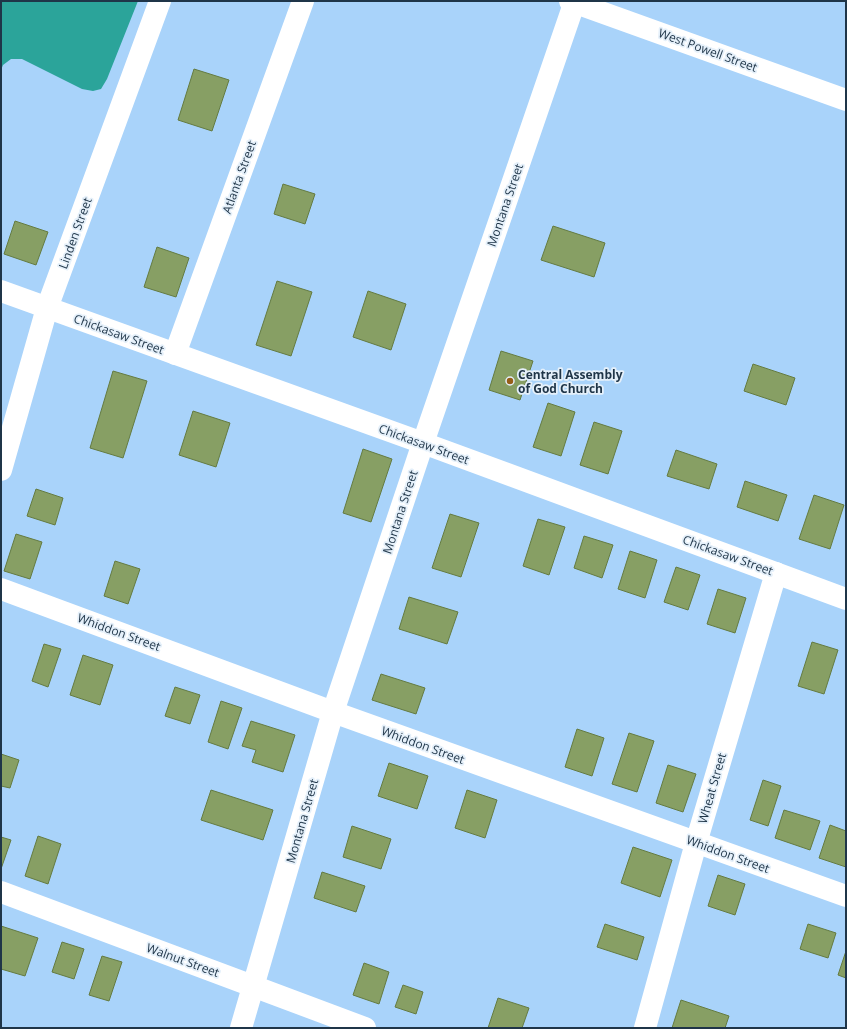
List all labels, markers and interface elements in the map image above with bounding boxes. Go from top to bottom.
street label: West Powell Street [656,24,760,76]
street label: Atlanta Street [218,138,260,216]
street label: Montana Street [483,161,527,249]
street label: Linden Street [54,195,96,271]
street label: Chickasaw Street [71,310,167,358]
place label: Central Assembly of God Church [518,366,623,397]
marker: Central Assembly of God Church [505,376,515,386]
street label: Chickasaw Street [376,420,472,468]
street label: Montana Street [378,468,422,556]
street label: Chickasaw Street [680,531,776,579]
street label: Whiddon Street [75,609,163,655]
street label: Whiddon Street [379,722,467,768]
street label: Wheat Street [694,751,730,825]
street label: Montana Street [282,777,322,865]
street label: Whiddon Street [684,831,772,877]
street label: Walnut Street [144,939,222,981]

